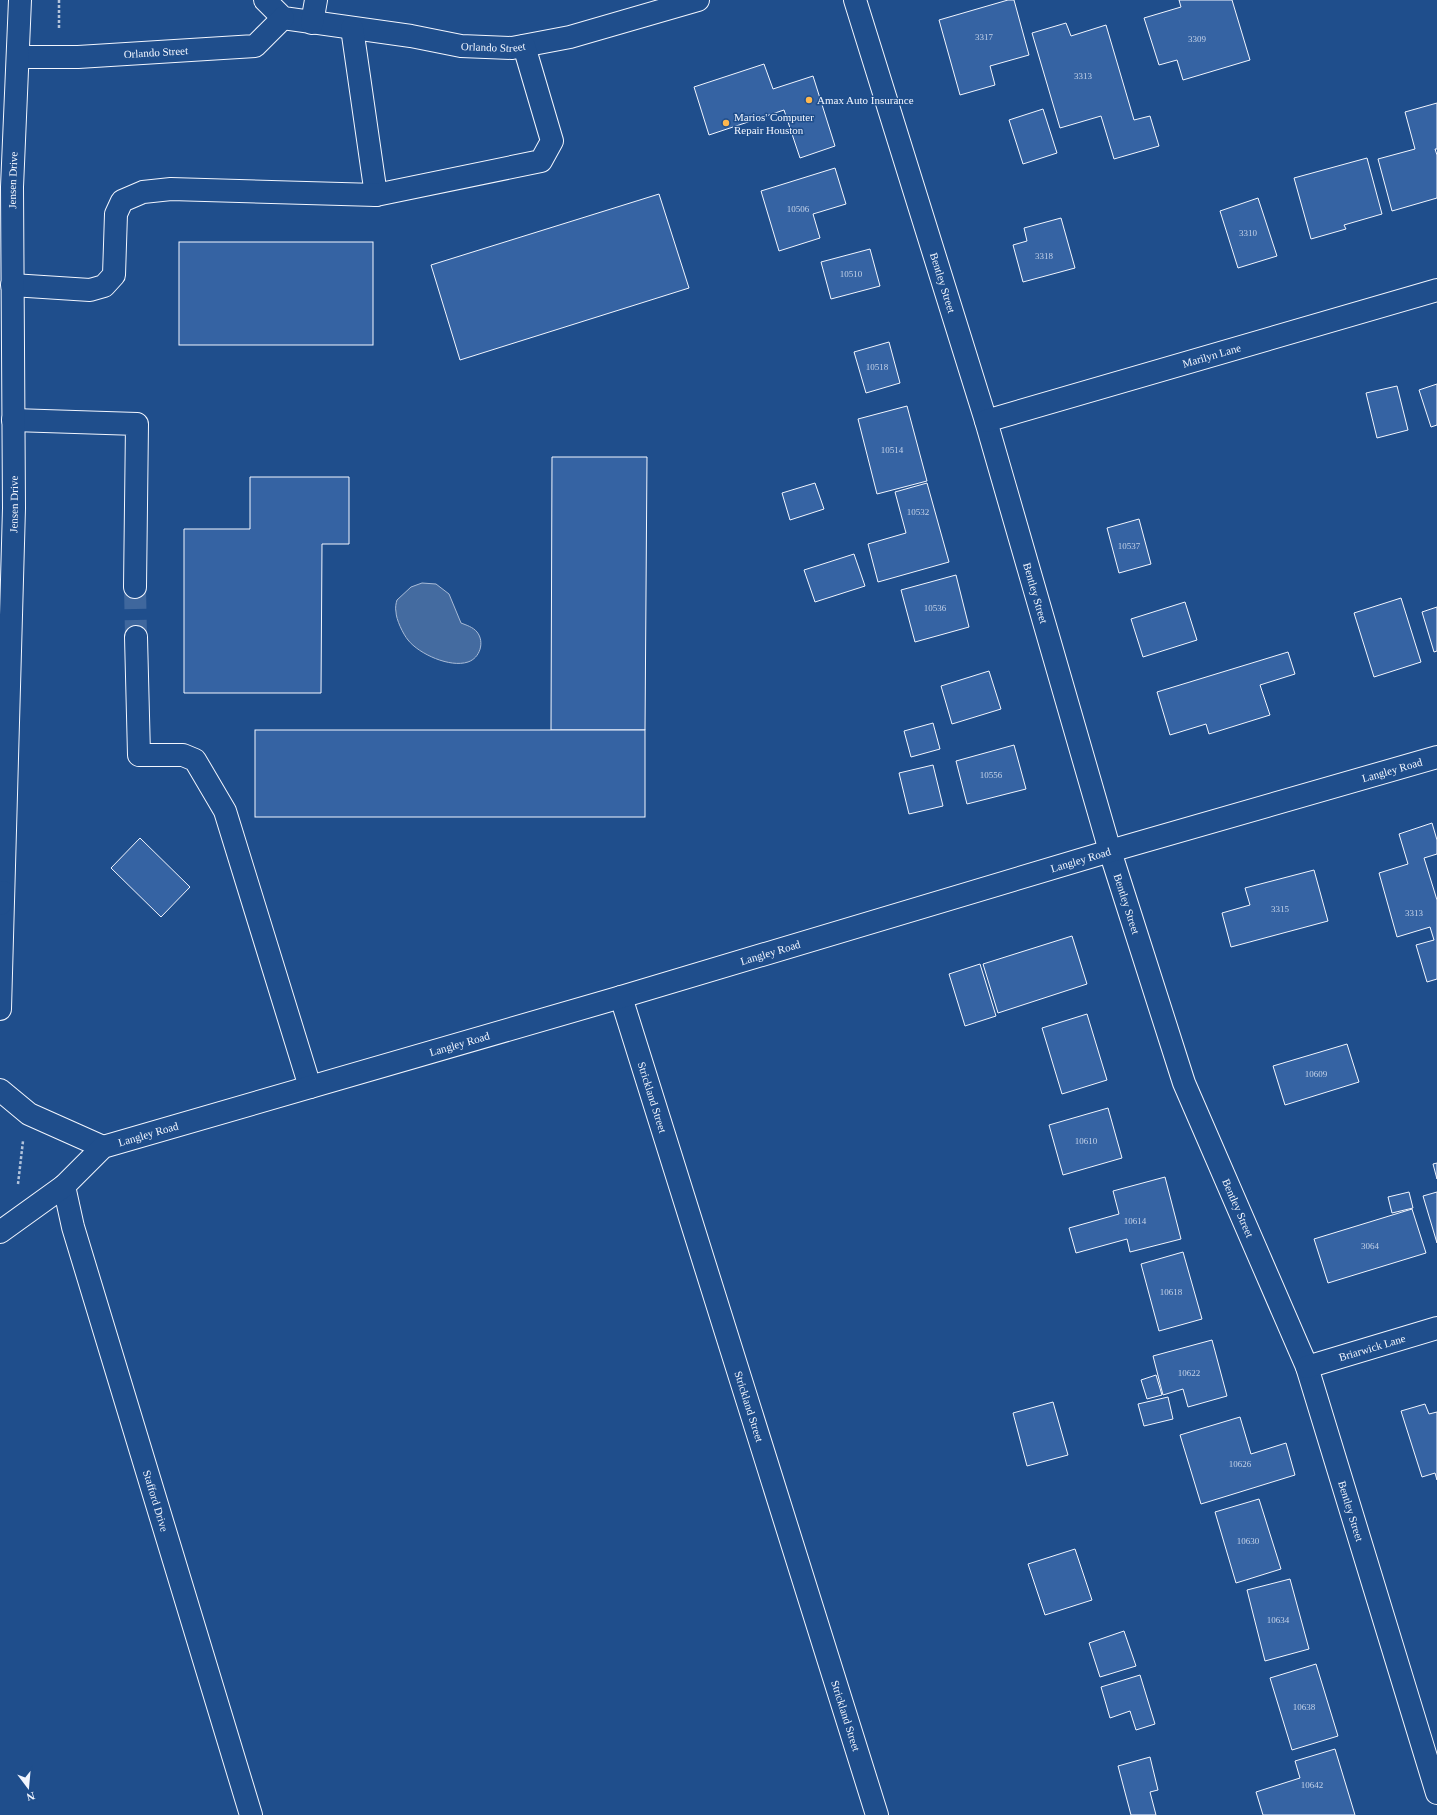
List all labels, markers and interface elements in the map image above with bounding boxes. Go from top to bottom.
house number: 3317 [975,32,994,42]
house number: 3309 [1188,34,1207,44]
street label: Orlando Street [461,40,526,54]
street label: Orlando Street [123,44,188,60]
house number: 3313 [1074,71,1093,81]
place label: Amax Auto Insurance [817,94,914,106]
marker: Amax Auto Insurance [804,95,814,105]
place label: Marios' Computer Repair Houston [734,111,814,136]
marker: Marios' Computer Repair Houston [721,118,731,128]
street label: Jensen Drive [6,151,20,209]
house number: 10506 [787,204,810,214]
house number: 3310 [1239,228,1258,238]
street label: Bentley Street [928,251,958,314]
house number: 3318 [1035,251,1054,261]
house number: 10510 [840,269,863,279]
street label: Marilyn Lane [1181,341,1242,370]
house number: 10518 [866,362,889,372]
house number: 10514 [881,445,904,455]
street label: Jensen Drive [7,475,20,533]
house number: 10532 [907,507,929,517]
house number: 10537 [1118,541,1141,551]
street label: Bentley Street [1021,561,1050,625]
house number: 10536 [924,603,947,613]
street label: Langley Road [1361,755,1424,784]
house number: 10556 [980,770,1003,780]
street label: Langley Road [1049,845,1113,874]
street label: Bentley Street [1112,872,1142,936]
house number: 3315 [1271,904,1290,914]
house number: 3313 [1405,908,1424,918]
street label: Langley Road [739,938,802,967]
street label: Langley Road [428,1029,491,1058]
street label: Strickland Street [636,1060,669,1134]
house number: 10609 [1305,1069,1328,1079]
street label: Langley Road [117,1119,180,1148]
house number: 10610 [1075,1136,1098,1146]
street label: Bentley Street [1220,1177,1256,1239]
house number: 10614 [1124,1216,1147,1226]
house number: 3064 [1361,1241,1380,1251]
house number: 10618 [1160,1287,1183,1297]
street label: Briarwick Lane [1337,1332,1407,1363]
house number: 10622 [1178,1368,1200,1378]
street label: Strickland Street [732,1369,766,1443]
house number: 10626 [1229,1459,1252,1469]
street label: Stafford Drive [141,1469,171,1533]
street label: Bentley Street [1336,1479,1366,1543]
house number: 10630 [1237,1536,1260,1546]
house number: 10634 [1267,1615,1290,1625]
street label: Strickland Street [829,1679,863,1753]
house number: 10638 [1293,1702,1316,1712]
north arrow [8,1767,48,1807]
house number: 10642 [1301,1780,1323,1790]
text: N [25,1790,36,1803]

